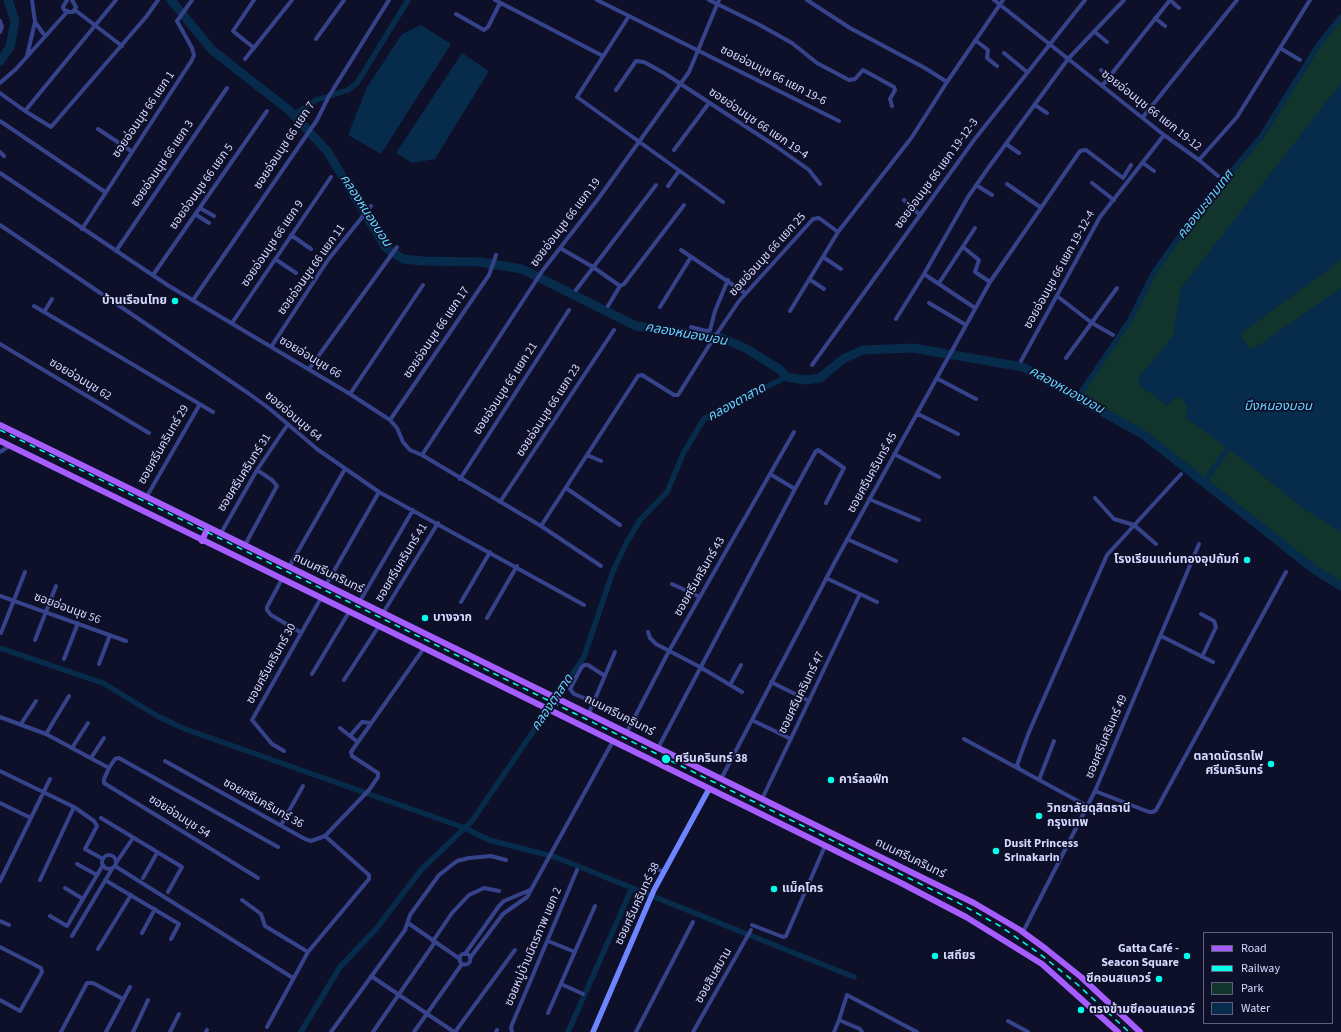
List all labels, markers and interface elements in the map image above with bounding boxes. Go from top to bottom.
street label: ซอยอ่อนนุช 66 แยก 19-6 [717,43,829,109]
street label: ซอยอ่อนนุช 66 แยก 19-12 [1098,67,1204,155]
street label: ซอยอ่อนนุช 66 แยก 1 [110,69,178,161]
street label: ซอยอ่อนนุช 66 แยก 19-4 [705,85,811,163]
street label: ซอยอ่อนนุช 66 แยก 7 [251,99,319,193]
street label: ซอยอ่อนนุช 66 แยก 19-12-3 [892,116,982,232]
street label: ซอยอ่อนนุช 66 แยก 3 [129,118,197,210]
street label: ซอยอ่อนนุช 66 แยก 5 [167,141,237,233]
water label: คลองมะขามเทศ [1174,168,1238,242]
water label: คลองหนองบอน [336,172,394,250]
street label: ซอยอ่อนนุช 66 แยก 19 [528,176,604,270]
street label: ซอยอ่อนนุช 66 แยก 9 [239,198,307,290]
street label: ซอยอ่อนนุช 66 แยก 19-12-4 [1021,208,1099,332]
street label: ซอยอ่อนนุช 66 แยก 25 [727,210,809,300]
street label: ซอยอ่อนนุช 66 แยก 11 [275,222,349,318]
street label: ซอยอ่อนนุช 66 แยก 17 [401,284,473,382]
place label: บ้านเรือนไทย [102,294,167,308]
marker: บ้านเรือนไทย [170,296,180,306]
water label: คลองหนองบอน [644,320,728,350]
street label: ซอยอ่อนนุช 66 [276,334,344,382]
street label: ซอยอ่อนนุช 66 แยก 21 [471,340,541,438]
street label: ซอยอ่อนนุช 62 [46,356,114,404]
street label: ซอยอ่อนนุช 66 แยก 23 [514,362,584,460]
water label: คลองหนองบอน [1026,364,1106,418]
water label: คลองตาสาด [705,381,769,425]
street label: ซอยอ่อนนุช 64 [262,389,324,445]
water label: บึงหนองบอน [1244,399,1312,415]
street label: ซอยศรีนครินทร์ 29 [135,403,193,487]
street label: ซอยศรีนครินทร์ 45 [845,430,901,516]
street label: ซอยศรีนครินทร์ 31 [215,431,275,515]
street label: ซอยศรีนครินทร์ 41 [373,521,431,605]
street label: ซอยศรีนครินทร์ 43 [671,535,729,619]
street label: ถนนศรีนครินทร์ [290,551,366,597]
place label: โรงเรียนแก่นทองอุปถัมภ์ [1114,553,1239,567]
marker: โรงเรียนแก่นทองอุปถัมภ์ [1242,555,1252,565]
street label: ซอยอ่อนนุช 56 [32,590,102,628]
place label: บางจาก [433,611,472,625]
marker: บางจาก [420,613,430,623]
street label: ซอยศรีนครินทร์ 30 [244,621,300,707]
street label: ซอยศรีนครินทร์ 47 [776,650,828,736]
water label: คลองตาสาด [529,672,577,734]
street label: ถนนศรีนครินทร์ [582,692,656,740]
street label: ซอยศรีนครินทร์ 49 [1083,693,1131,781]
place label: ตลาดนัดรถไฟ ศรีนครินทร์ [1193,750,1263,778]
place label: ศรีนครินทร์ 38 [675,752,748,766]
marker: ศรีนครินทร์ 38 [660,753,672,765]
marker: ตลาดนัดรถไฟ ศรีนครินทร์ [1266,759,1276,769]
place label: คาร์ลอฟ์ท [839,773,889,787]
marker: คาร์ลอฟ์ท [826,775,836,785]
street label: ซอยศรีนครินทร์ 36 [220,776,306,832]
street label: ซอยอ่อนนุช 54 [145,792,213,842]
place label: วิทยาลัยดุสิตธานี กรุงเทพ [1047,802,1131,830]
marker: วิทยาลัยดุสิตธานี กรุงเทพ [1034,811,1044,821]
street label: ถนนศรีนครินทร์ [872,836,948,882]
place label: Dusit Princess Srinakarin [1004,837,1078,865]
marker: Dusit Princess Srinakarin [991,846,1001,856]
street label: ซอยศรีนครินทร์ 38 [613,860,663,948]
place label: แม็คโคร [782,882,823,896]
marker: แม็คโคร [769,884,779,894]
street label: ซอยหมู่บ้านมิตรภาพ แยก 2 [502,886,566,1008]
legend [1203,932,1333,1024]
text: Road [1241,940,1267,957]
place label: Gatta Café - Seacon Square [1101,942,1179,970]
street label: ซอยสินสมาน [692,946,736,1006]
place label: เสถียร [943,949,975,963]
marker: เสถียร [930,951,940,961]
marker: Gatta Café - Seacon Square [1182,951,1192,961]
text: Railway [1241,960,1280,977]
place label: ซีคอนสแควร์ [1086,972,1151,986]
marker: ซีคอนสแควร์ [1154,974,1164,984]
text: Park [1241,980,1263,997]
text: Water [1241,1000,1270,1017]
place label: ตรงข้ามซีคอนสแควร์ [1089,1003,1195,1017]
marker: ตรงข้ามซีคอนสแควร์ [1076,1005,1086,1015]

